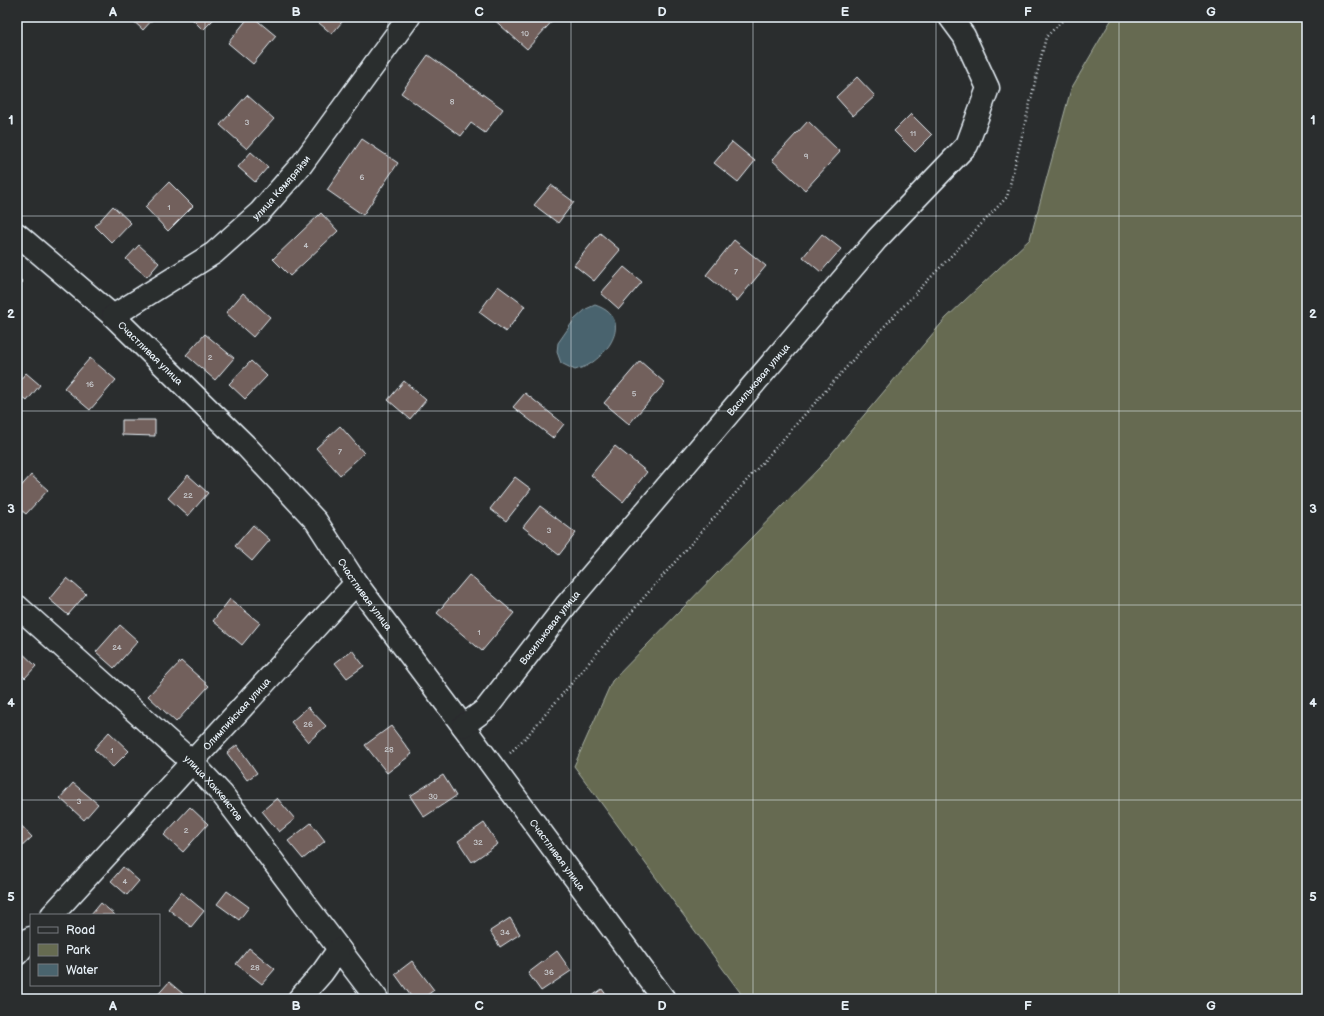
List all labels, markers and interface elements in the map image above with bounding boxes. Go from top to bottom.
text: A [108,4,117,20]
text: B [291,4,301,20]
text: C [474,4,484,20]
text: D [657,4,667,20]
text: E [841,4,850,20]
text: F [1024,4,1032,20]
text: G [1206,4,1216,20]
house number: 10 [521,29,529,38]
house number: 8 [450,97,455,106]
text: 1 [8,112,14,128]
text: 1 [1310,112,1316,128]
house number: 3 [245,118,250,127]
house number: 11 [910,129,916,138]
house number: 9 [804,152,809,161]
street label: улица Кемяряйзи [250,153,313,223]
house number: 6 [360,173,365,182]
house number: 1 [167,203,171,212]
house number: 4 [304,241,309,250]
house number: 7 [734,267,738,276]
text: 2 [7,306,15,322]
text: 2 [1309,306,1317,322]
street label: Счастливая улица [115,319,185,388]
street label: Васильковая улица [725,341,793,419]
house number: 2 [208,353,213,362]
house number: 16 [86,380,94,389]
house number: 5 [632,389,637,398]
house number: 7 [338,447,342,456]
house number: 22 [183,491,193,500]
text: 3 [7,501,15,517]
text: 3 [1309,501,1317,517]
house number: 3 [547,526,552,535]
street label: Счастливая улица [335,556,394,633]
street label: Васильковая улица [517,588,583,667]
house number: 1 [477,628,481,637]
house number: 24 [112,643,122,652]
street label: Олимпийская улица [201,675,273,753]
text: 4 [7,695,15,711]
text: 4 [1309,695,1317,711]
house number: 26 [303,720,313,729]
house number: 28 [384,745,394,754]
house number: 1 [110,746,114,755]
street label: улица Хоккеистов [181,753,245,824]
house number: 30 [428,792,438,801]
house number: 3 [77,797,82,806]
street label: Счастливая улица [527,817,587,893]
house number: 2 [184,826,189,835]
house number: 32 [473,838,483,847]
house number: 4 [123,877,128,886]
text: 5 [7,889,15,905]
text: 5 [1309,889,1317,905]
legend [30,914,160,986]
text: Road [66,923,95,938]
house number: 34 [500,928,510,937]
text: Park [66,943,90,958]
text: Water [66,963,98,978]
house number: 28 [250,963,260,972]
house number: 36 [544,968,554,977]
text: A [108,998,117,1014]
text: B [291,998,301,1014]
text: C [474,998,484,1014]
text: D [657,998,667,1014]
text: E [841,998,850,1014]
text: F [1024,998,1032,1014]
text: G [1206,998,1216,1014]

